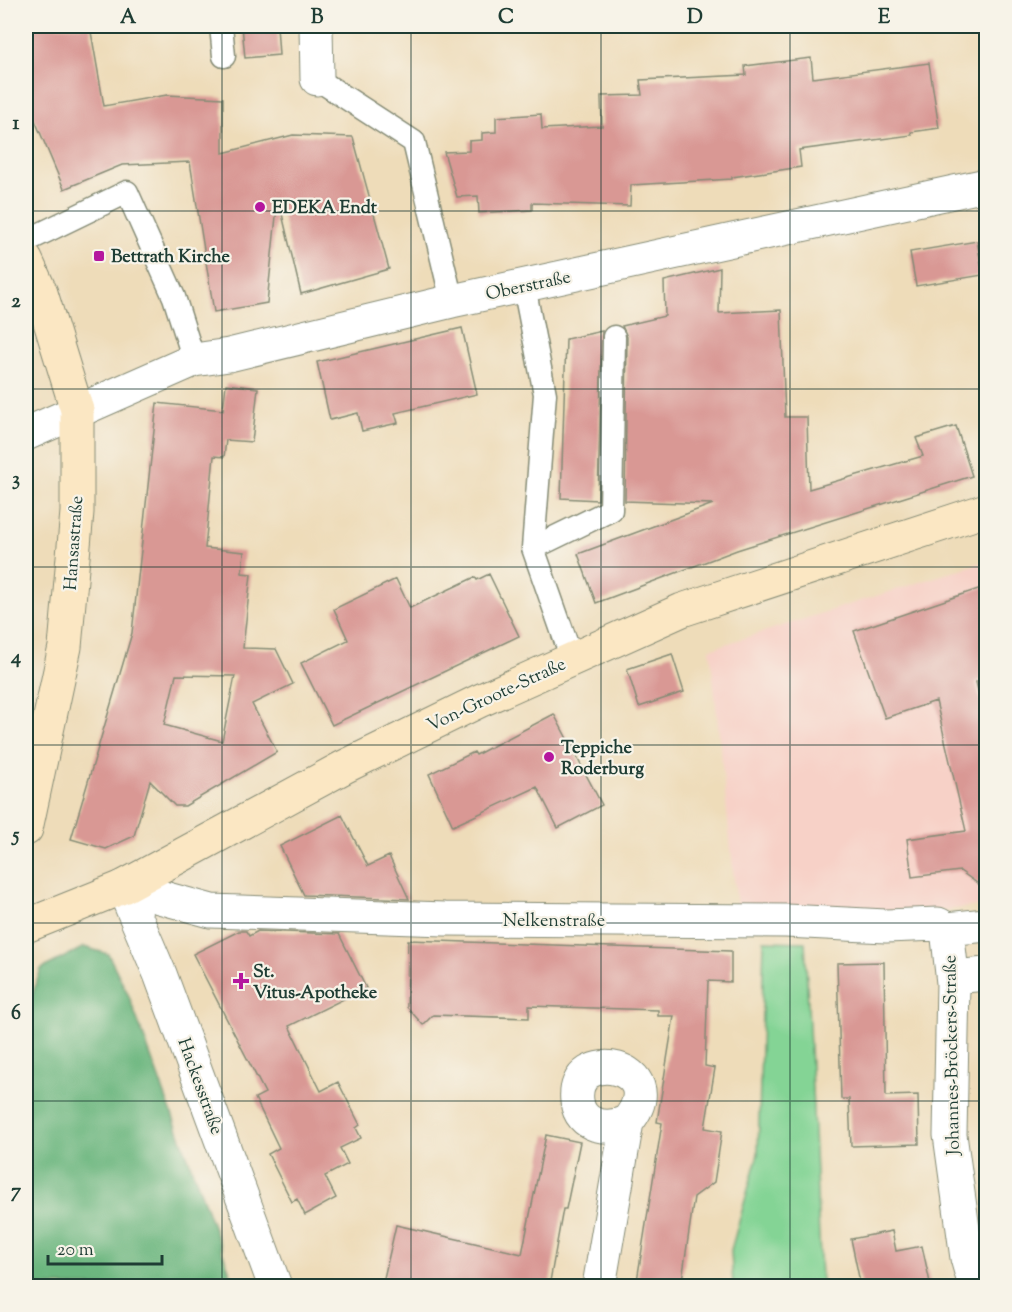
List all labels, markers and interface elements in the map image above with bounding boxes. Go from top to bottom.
text: A [120,4,137,33]
text: B [311,4,324,33]
text: C [498,4,514,33]
text: D [687,4,703,33]
text: E [878,4,891,33]
text: 1 [13,110,20,139]
place label: EDEKA Endt [272,196,378,222]
marker: EDEKA Endt [253,200,267,214]
place label: Bettrath Kirche [111,245,231,271]
marker: Bettrath Kirche [92,249,106,263]
street label: Oberstraße [483,265,573,309]
text: 2 [11,288,21,317]
text: 3 [12,466,20,495]
street label: Hansastraße [59,495,91,591]
text: 4 [10,644,21,673]
street label: Von-Groote-Straße [423,652,571,739]
place label: Teppiche Roderburg [561,736,644,783]
marker: Teppiche Roderburg [542,750,556,764]
text: 5 [11,822,20,851]
street label: Nelkenstraße [503,909,605,935]
street label: Johannes-Bröckers-Straße [938,955,968,1156]
place label: St. Vitus-Apotheke [253,960,378,1007]
marker: St. Vitus-Apotheke [234,974,248,988]
text: 6 [11,1000,21,1029]
street label: Hackesstraße [170,1035,229,1139]
text: 7 [11,1178,22,1207]
scale bar [48,1228,162,1266]
text: 20 m [57,1238,94,1264]

